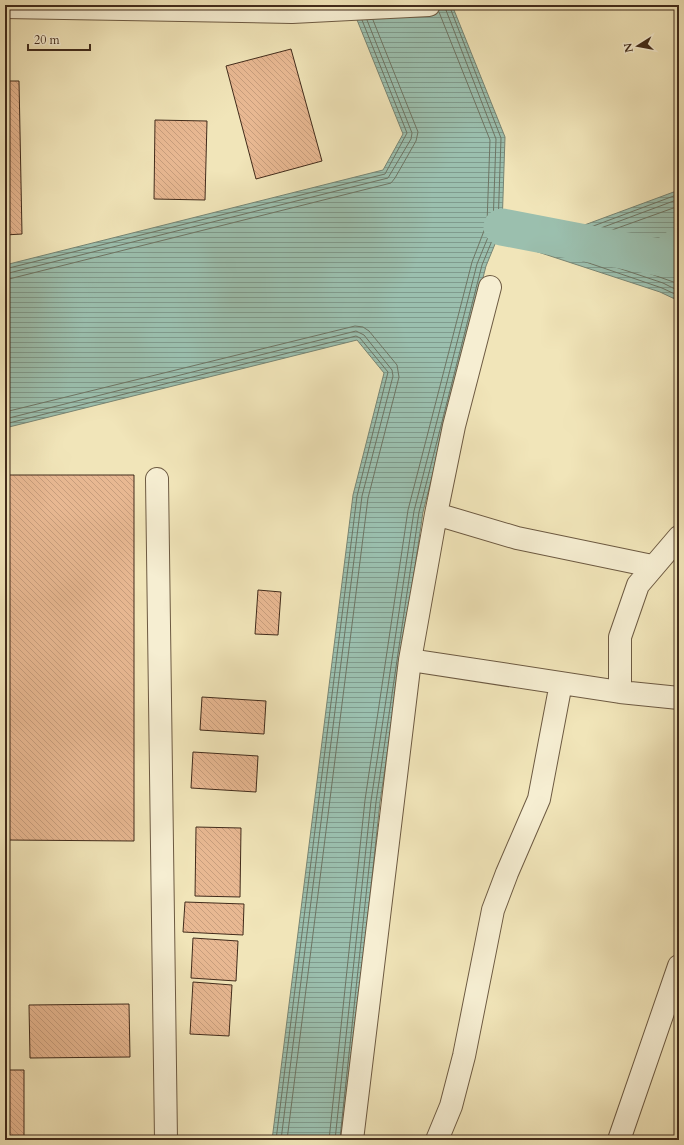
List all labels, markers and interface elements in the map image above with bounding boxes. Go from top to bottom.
scale bar [28,26,90,52]
north arrow [618,26,658,66]
text: 20 m [34,32,61,48]
text: N [620,41,637,54]

